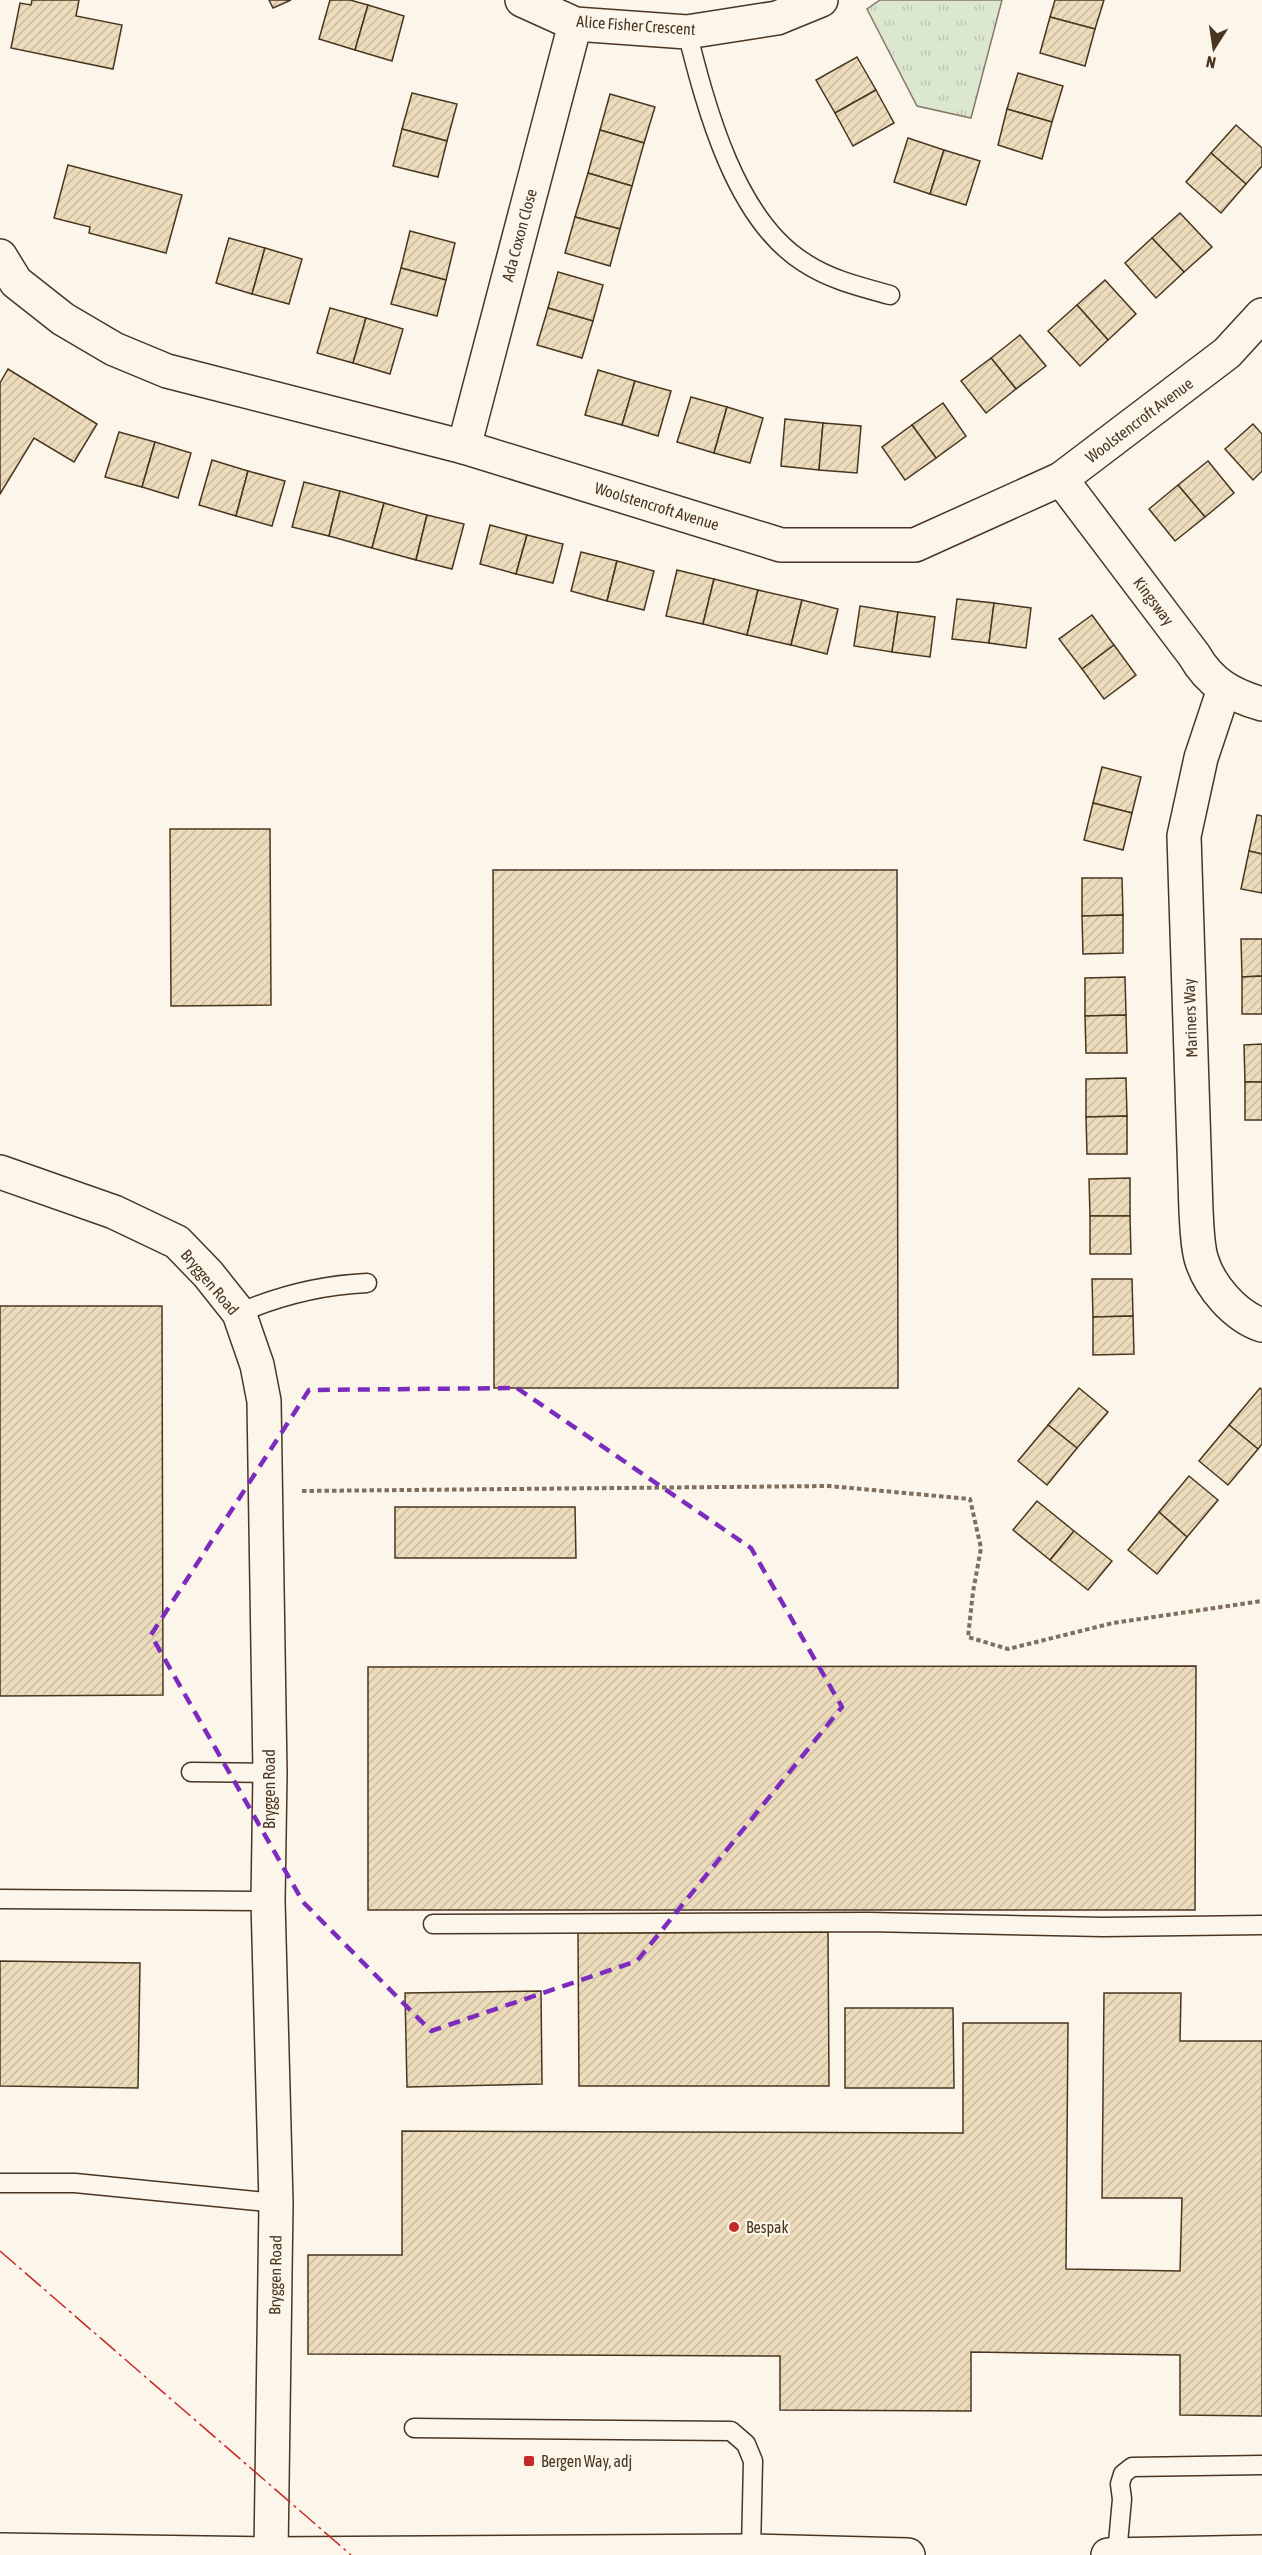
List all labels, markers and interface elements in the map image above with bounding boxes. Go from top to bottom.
street label: Alice Fisher Crescent [576,12,696,38]
north arrow [1184,18,1244,78]
text: N [1204,53,1217,72]
street label: Ada Coxon Close [498,187,540,283]
street label: Woolstencroft Avenue [1082,374,1196,466]
street label: Woolstencroft Avenue [593,479,721,533]
street label: Kingsway [1129,574,1178,629]
street label: Mariners Way [1180,978,1201,1058]
street label: Bryggen Road [177,1246,243,1319]
street label: Bryggen Road [260,1749,279,1829]
place label: Bespak [746,2218,789,2237]
marker: Bespak [727,2220,741,2234]
street label: Bryggen Road [265,2235,286,2315]
place label: Bergen Way, adj [541,2452,632,2471]
marker: Bergen Way, adj [522,2454,536,2468]

